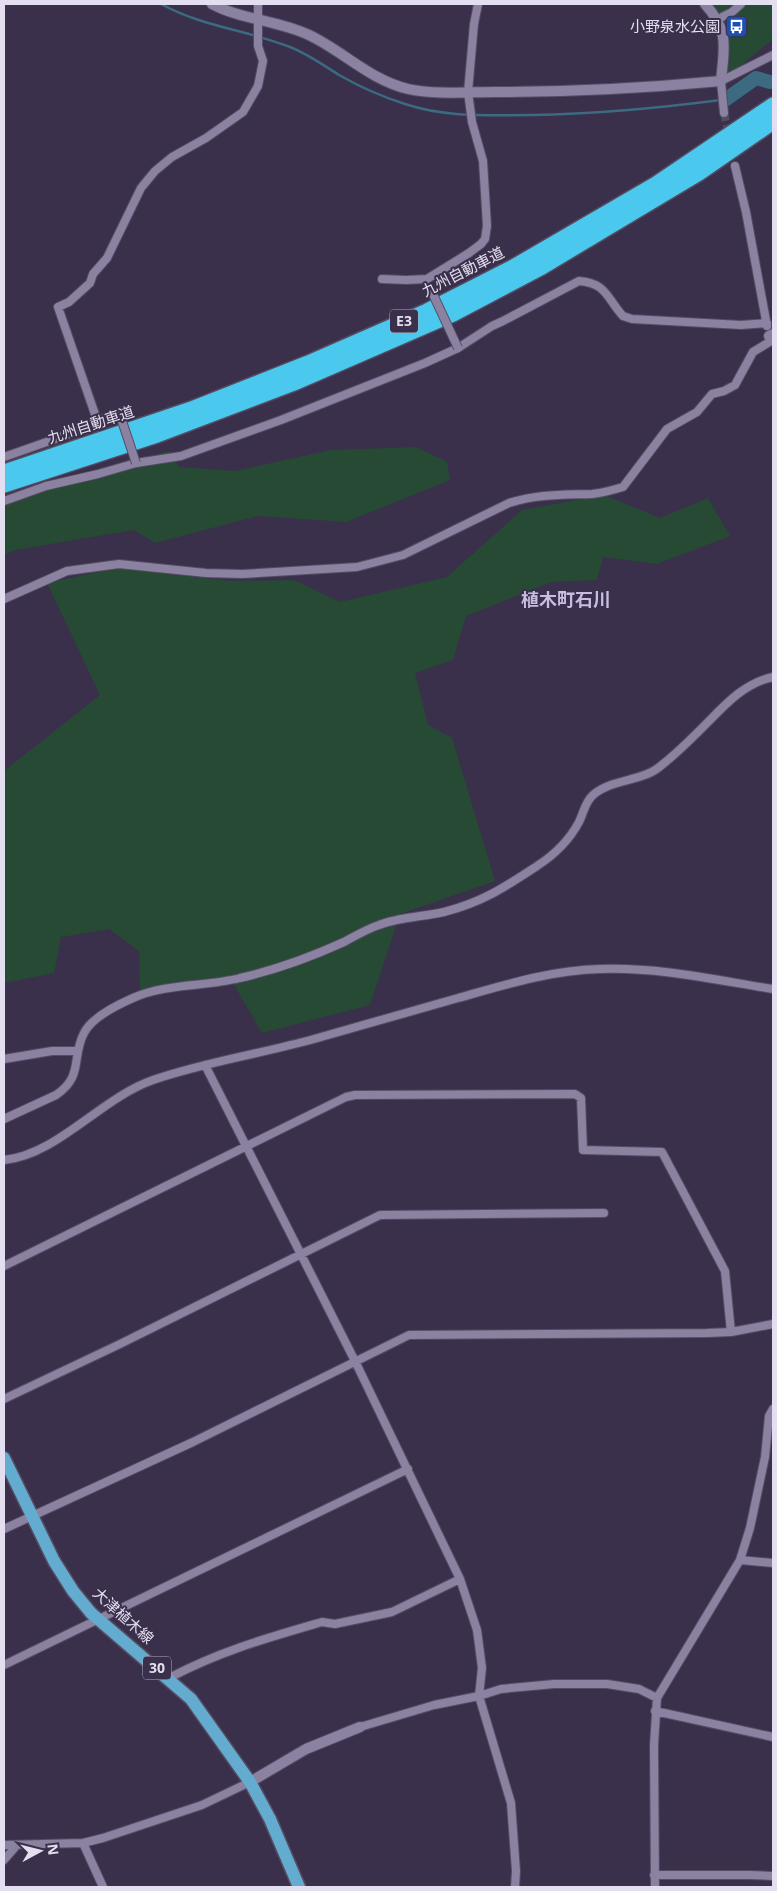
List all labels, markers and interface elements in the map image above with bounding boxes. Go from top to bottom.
bus stop icon: 小野泉水公園 [724,15,748,39]
place label: 小野泉水公園 [630,16,720,36]
street label: 九州自動車道 [418,242,507,300]
road number: E3 [390,310,418,332]
street label: 九州自動車道 [45,401,137,447]
district label: 植木町石川 [521,587,611,611]
street label: 大津植木線 [89,1583,158,1648]
road number: 30 [143,1656,171,1680]
north arrow [15,1826,65,1876]
text: N [43,1843,64,1856]

